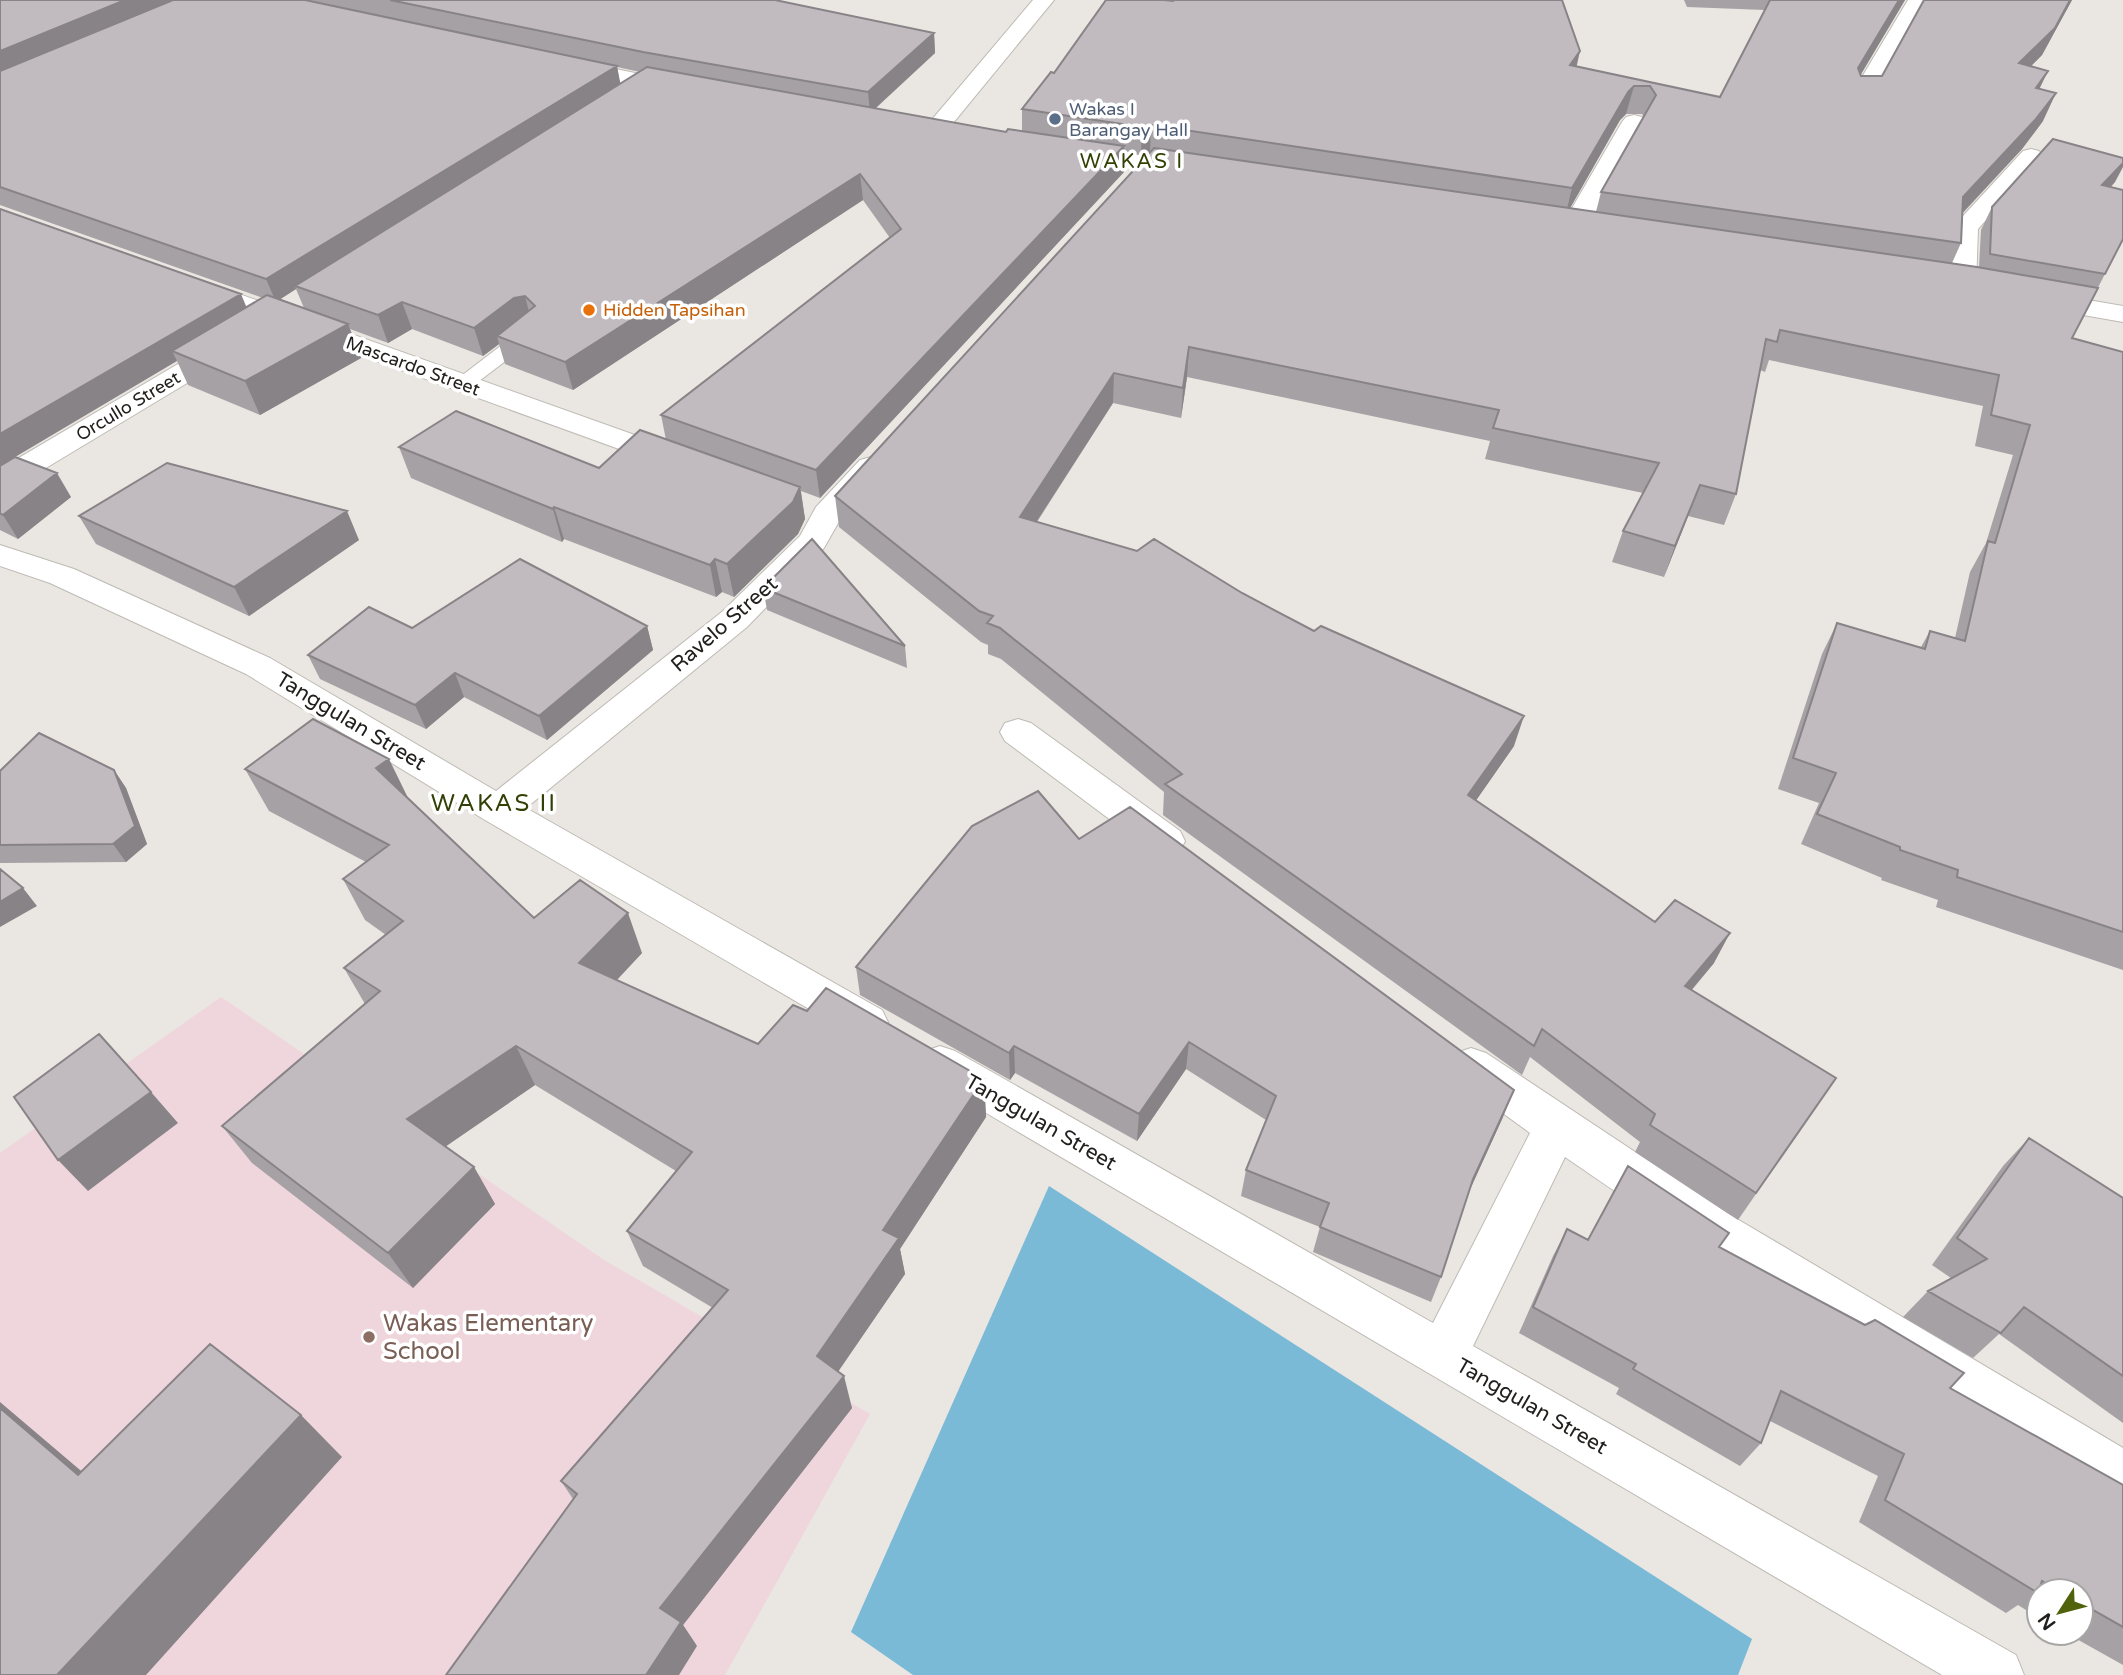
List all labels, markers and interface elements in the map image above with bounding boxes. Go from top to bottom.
place label: Wakas I Barangay Hall [1069,98,1188,141]
marker: Wakas I Barangay Hall [1047,111,1063,127]
district label: WAKAS I [1080,149,1184,174]
place label: Hidden Tapsihan [603,299,746,321]
marker: Hidden Tapsihan [581,302,597,318]
street label: Mascardo Street [343,332,483,400]
street label: Orcullo Street [72,366,184,446]
street label: Ravelo Street [666,571,783,677]
street label: Tanggulan Street [271,667,430,776]
district label: WAKAS II [431,789,557,818]
street label: Tanggulan Street [961,1069,1121,1176]
place label: Wakas Elementary School [383,1309,594,1366]
marker: Wakas Elementary School [361,1329,377,1345]
street label: Tanggulan Street [1452,1353,1612,1460]
north arrow [2025,1577,2095,1647]
text: N [2034,1609,2060,1634]

